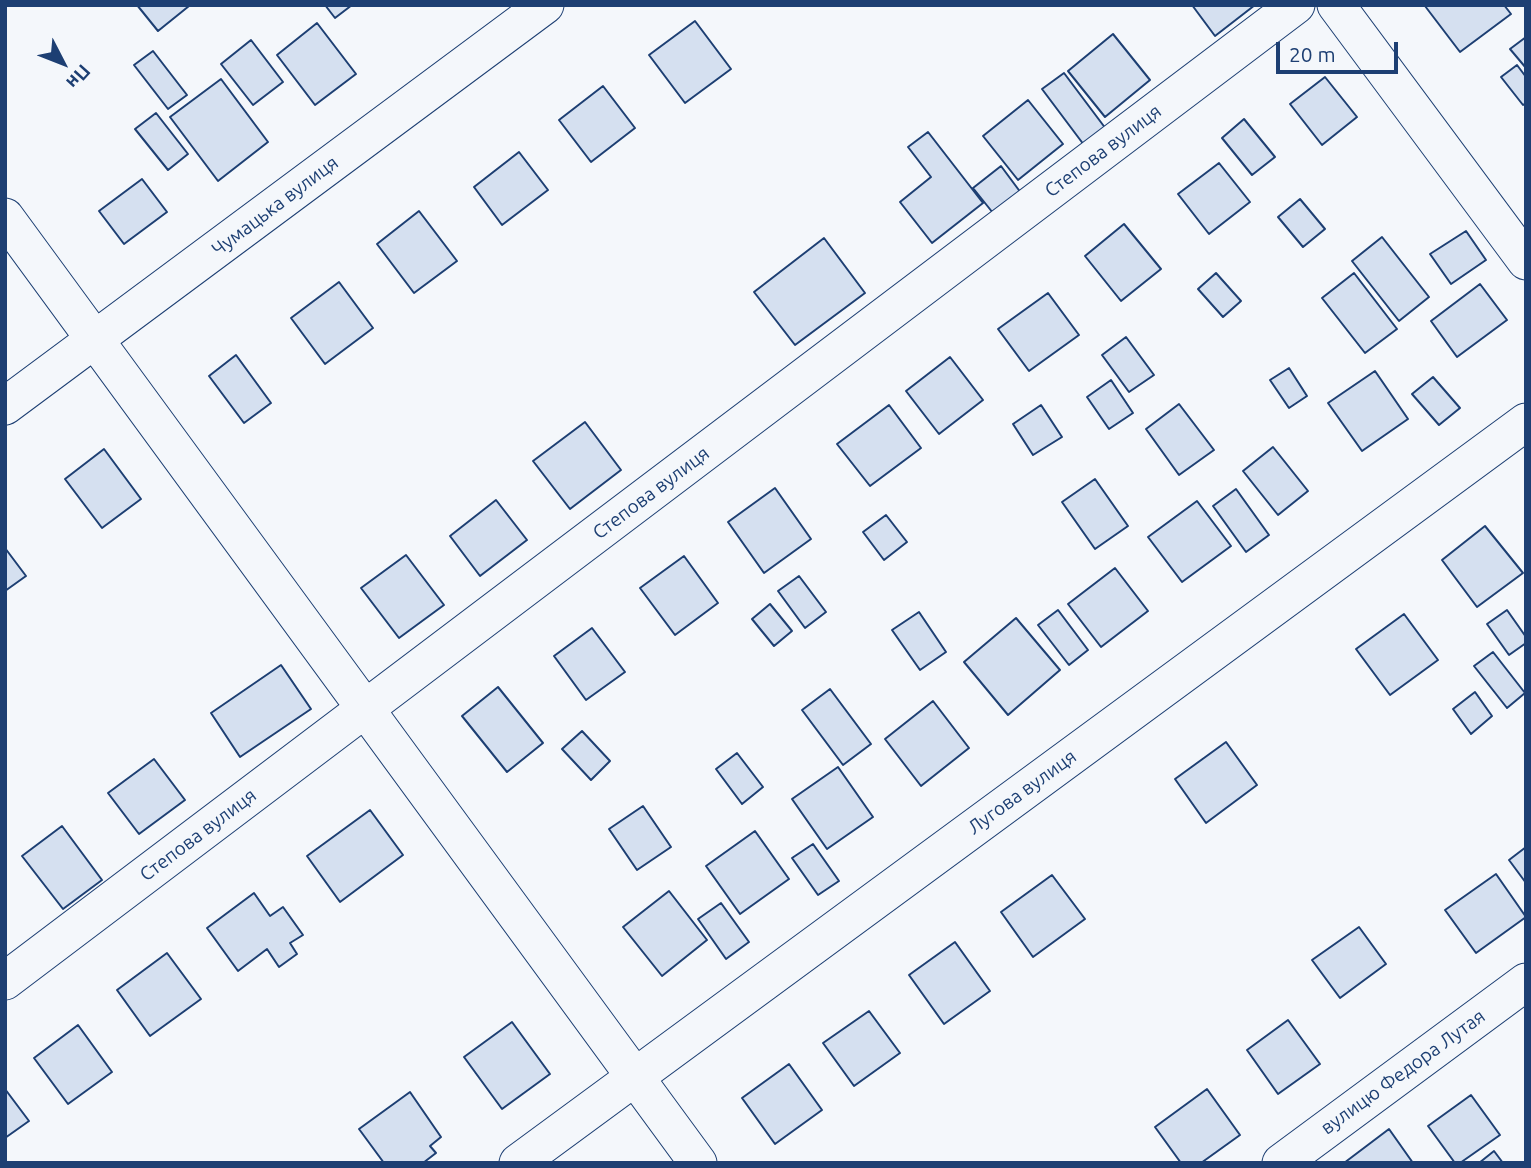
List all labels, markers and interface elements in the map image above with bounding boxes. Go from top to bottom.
north arrow [28,28,98,98]
scale bar [1279,28,1402,72]
text: 20 m [1289,42,1336,66]
text: Пн [62,60,95,94]
street label: Степова вулиця [1040,100,1166,202]
street label: Чумацька вулиця [207,151,343,261]
street label: Степова вулиця [588,442,714,544]
street label: Лугова вулиця [963,745,1081,839]
street label: Степова вулиця [135,784,261,886]
street label: вулицю Федора Лутая [1316,1005,1490,1139]

